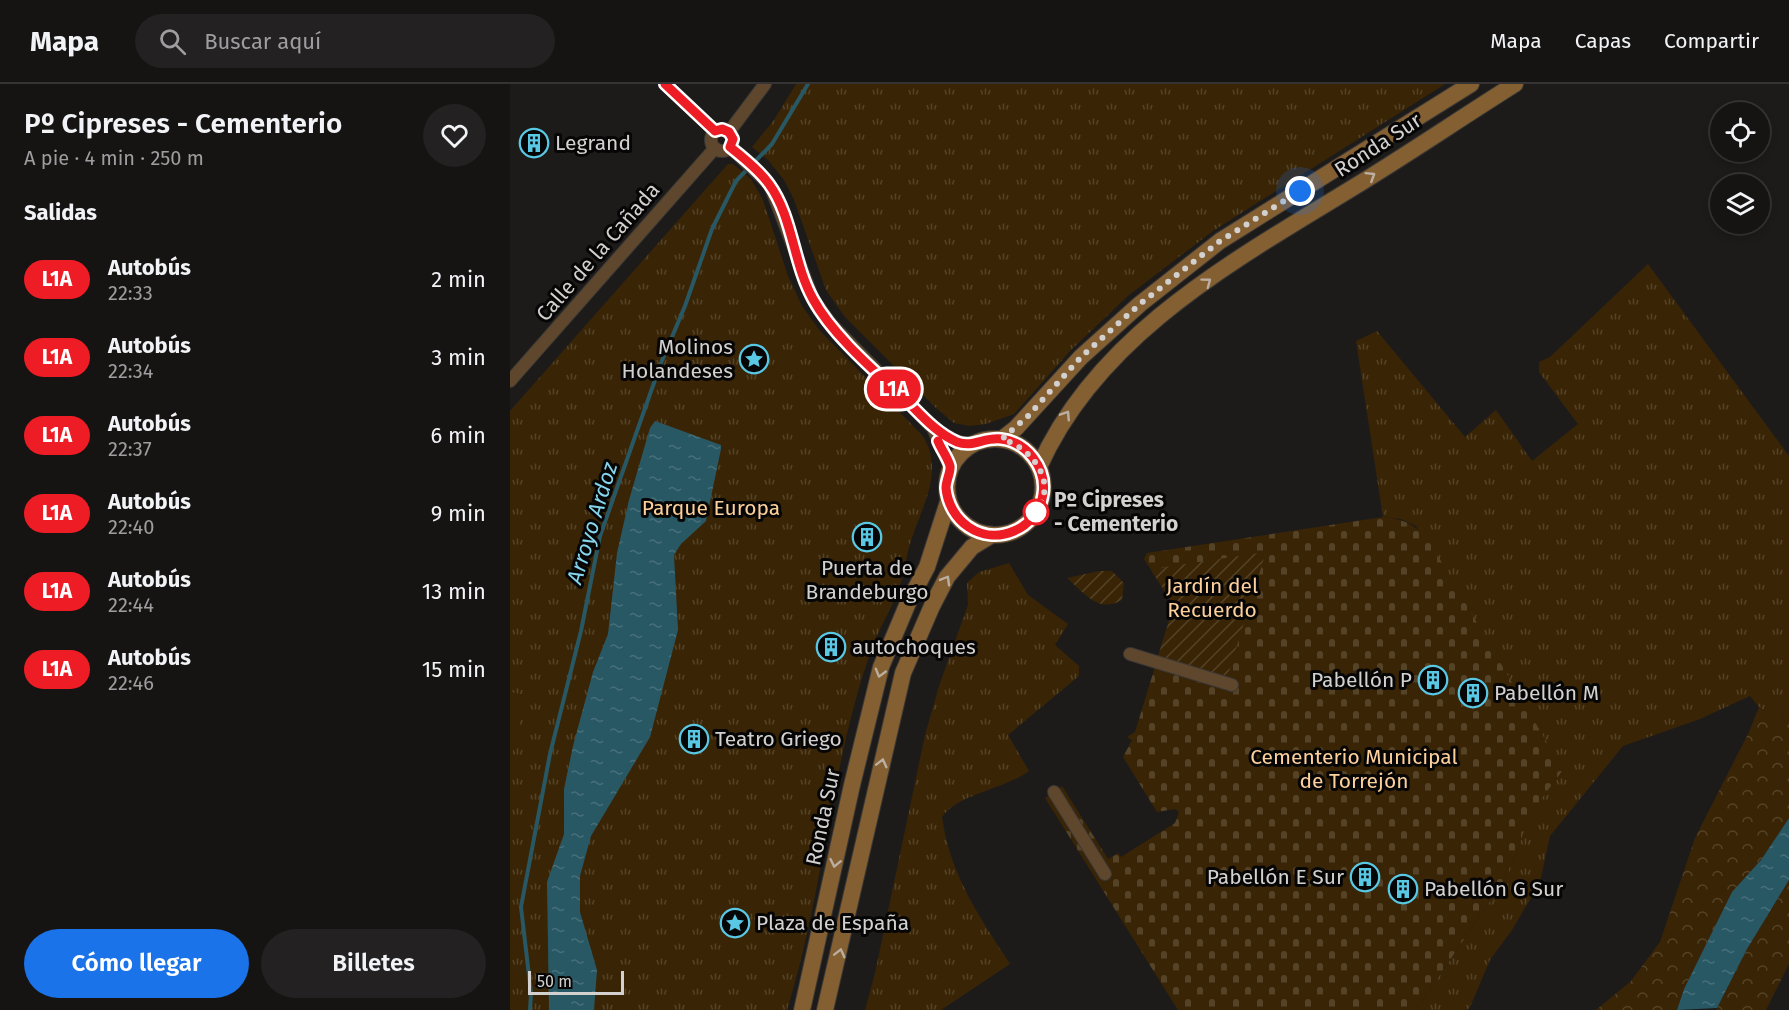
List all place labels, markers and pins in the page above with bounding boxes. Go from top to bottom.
building icon: Legrand [518,127,550,159]
place label: Legrand [555,130,631,156]
place label: Molinos Holandeses [622,334,733,384]
place icon: Molinos Holandeses [738,343,770,375]
place label: Pº Cipreses - Cementerio [1054,487,1178,537]
marker: Pº Cipreses - Cementerio [1023,499,1049,525]
building icon: Puerta de Brandeburgo [851,521,883,553]
place label: Puerta de Brandeburgo [805,555,929,605]
building icon: autochoques [815,631,847,663]
place label: autochoques [852,634,976,660]
building icon: Pabellón P [1417,664,1449,696]
place label: Pabellón P [1311,667,1412,693]
building icon: Pabellón M [1457,677,1489,709]
place label: Pabellón M [1494,680,1599,706]
building icon: Teatro Griego [678,723,710,755]
place label: Teatro Griego [715,726,842,752]
building icon: Pabellón E Sur [1349,861,1381,893]
place label: Pabellón E Sur [1207,864,1344,890]
building icon: Pabellón G Sur [1387,873,1419,905]
place label: Pabellón G Sur [1424,876,1563,902]
place icon: Plaza de España [719,907,751,939]
place label: Plaza de España [756,910,909,936]

